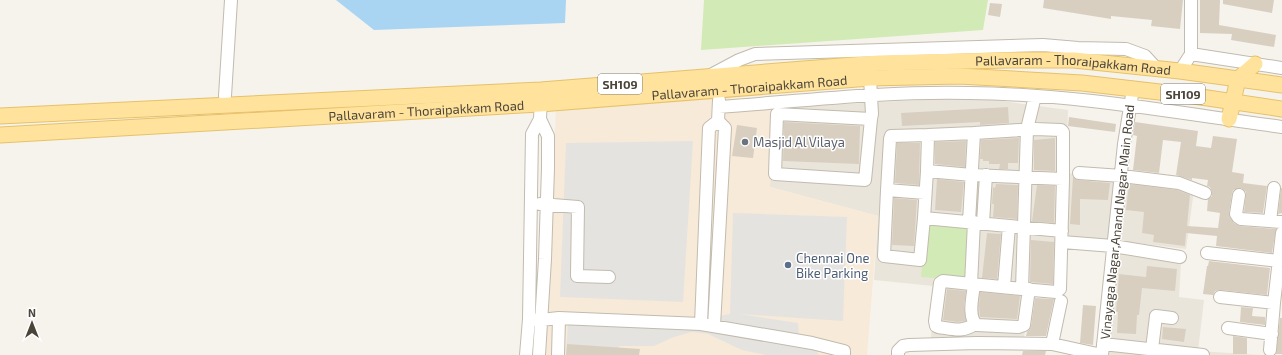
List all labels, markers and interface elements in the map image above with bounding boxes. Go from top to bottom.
street label: Pallavaram - Thoraipakkam Road [975,52,1172,78]
street label: Pallavaram - Thoraipakkam Road [651,72,848,103]
road number: SH109 [598,74,642,94]
road number: SH109 [1161,84,1205,104]
street label: Pallavaram - Thoraipakkam Road [328,97,525,124]
street label: Vinayaga Nagar,Anand Nagar Main Road [1097,104,1137,340]
place label: Masjid Al Vilaya [753,134,845,150]
marker: Masjid Al Vilaya [740,137,750,147]
place label: Chennai One Bike Parking [796,250,870,281]
marker: Chennai One Bike Parking [783,260,793,270]
north arrow [12,303,52,343]
text: N [28,306,36,319]

